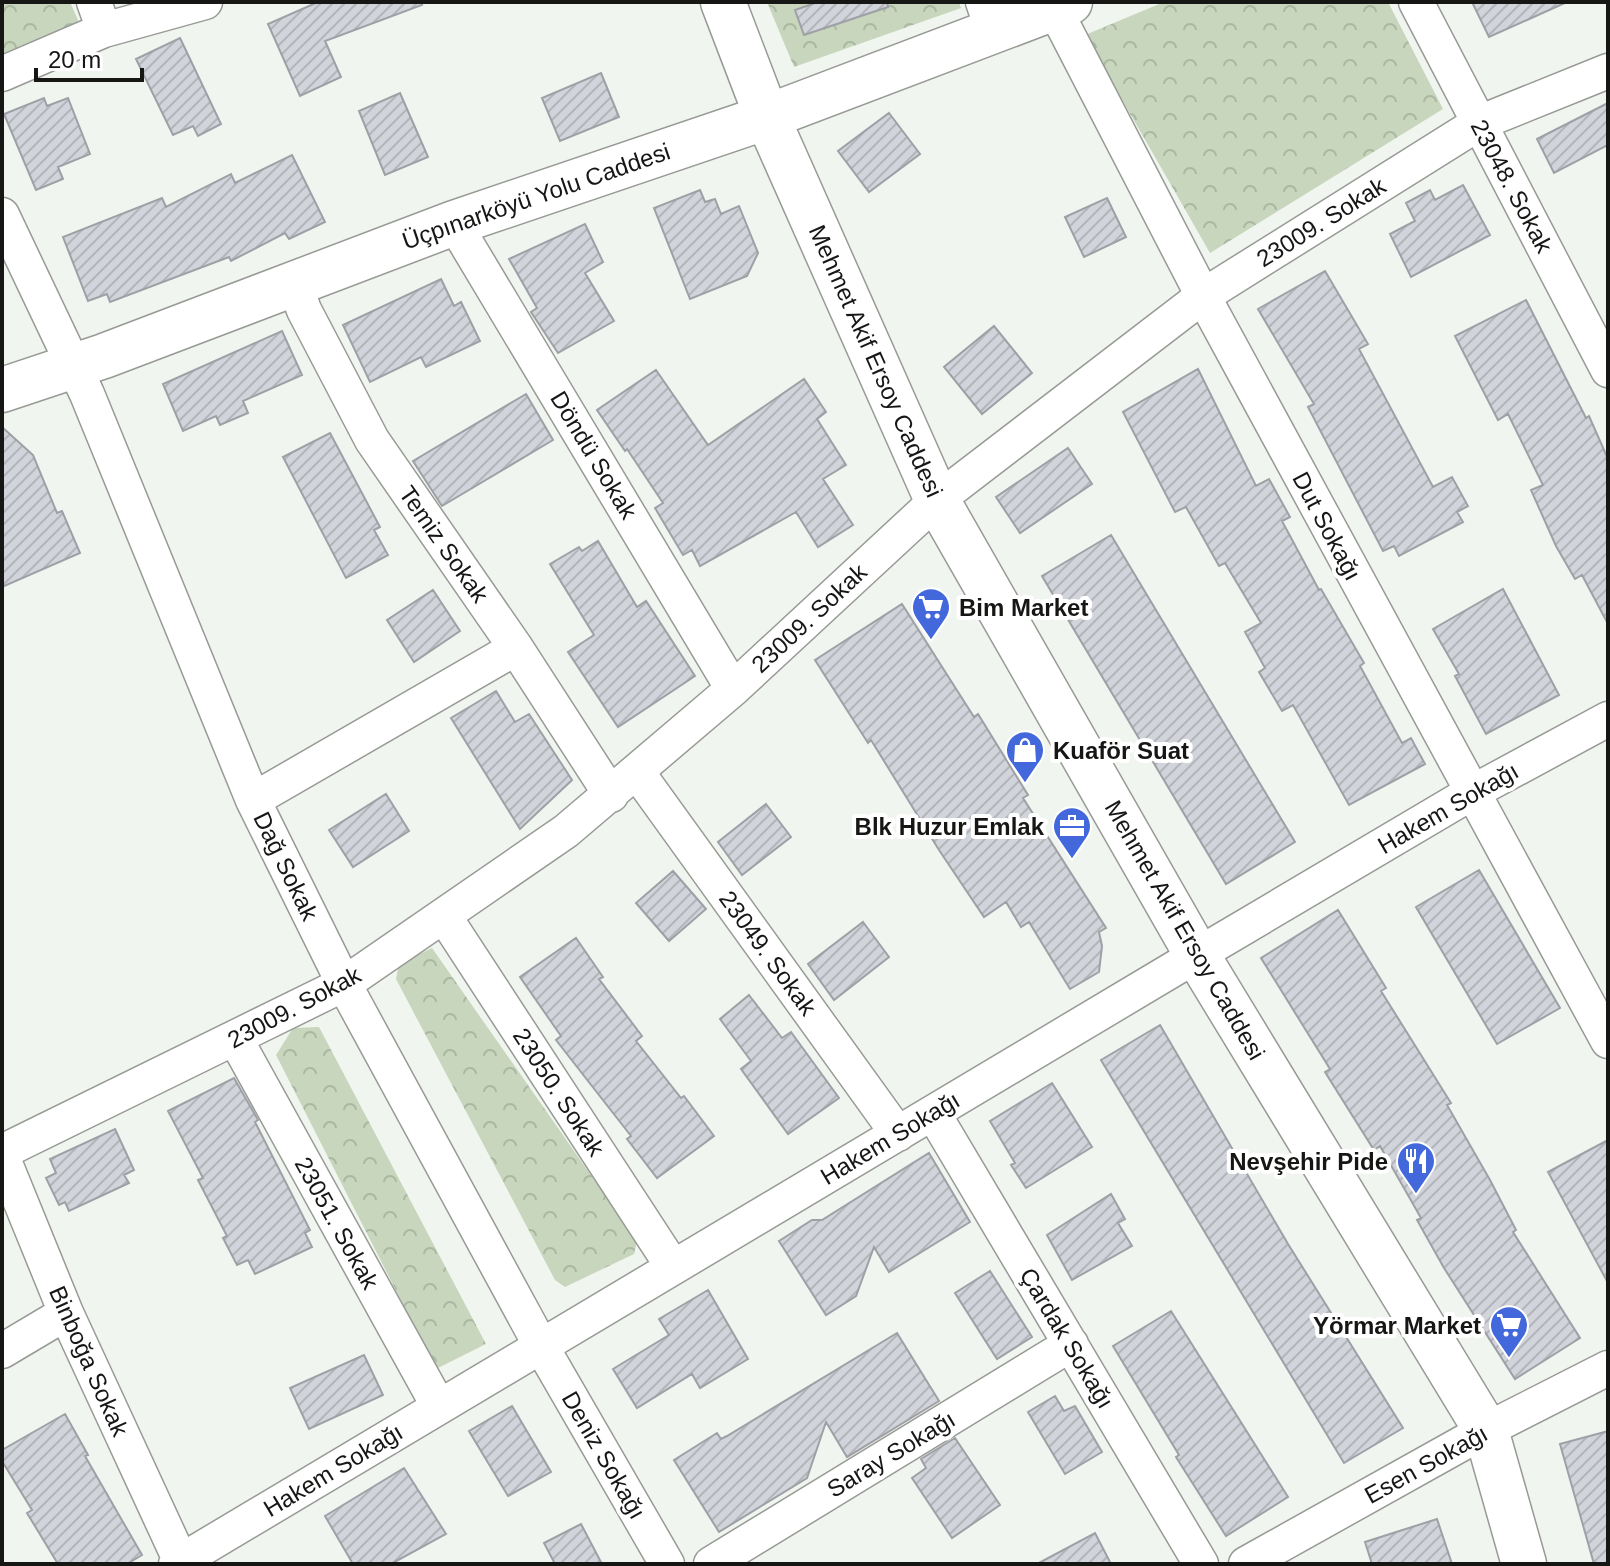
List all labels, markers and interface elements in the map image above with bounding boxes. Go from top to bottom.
scale bar [36,32,142,82]
text: 20 m [48,46,101,73]
street label: 23048. Sokak [1466,115,1559,258]
street label: Üçpınarköyü Yolu Caddesi [399,137,673,255]
street label: 23009. Sokak [1252,171,1391,272]
street label: Mehmet Akif Ersoy Caddesi [804,221,948,501]
street label: Döndü Sokak [545,386,643,525]
street label: Dut Sokağı [1287,467,1367,585]
street label: Temiz Sokak [394,481,495,608]
street label: 23009. Sokak [746,557,873,678]
supermarket icon: Bim Market [910,586,952,641]
place label: Bim Market [959,594,1088,621]
shop icon: Kuaför Suat [1004,729,1046,784]
place label: Kuaför Suat [1053,737,1189,764]
street label: Hakem Sokağı [1373,757,1523,859]
street label: Mehmet Akif Ersoy Caddesi [1100,796,1270,1064]
office icon: Blk Huzur Emlak [1051,805,1093,860]
street label: Dağ Sokak [248,807,324,926]
place label: Blk Huzur Emlak [855,813,1045,840]
street label: 23049. Sokak [714,886,823,1021]
street label: 23009. Sokak [223,960,366,1053]
street label: 23050. Sokak [508,1023,611,1162]
street label: Hakem Sokağı [816,1086,964,1190]
restaurant icon: Nevşehir Pide [1395,1140,1437,1195]
place label: Nevşehir Pide [1229,1148,1388,1175]
street label: 23051. Sokak [290,1152,385,1295]
street label: Çardak Sokağı [1015,1263,1119,1413]
street label: Binboğa Sokak [44,1282,135,1441]
supermarket icon: Yörmar Market [1488,1304,1530,1359]
place label: Yörmar Market [1313,1312,1481,1339]
street label: Deniz Sokağı [557,1386,651,1524]
street label: Saray Sokağı [822,1405,960,1503]
street label: Hakem Sokağı [259,1418,407,1522]
street label: Esen Sokağı [1360,1419,1492,1509]

